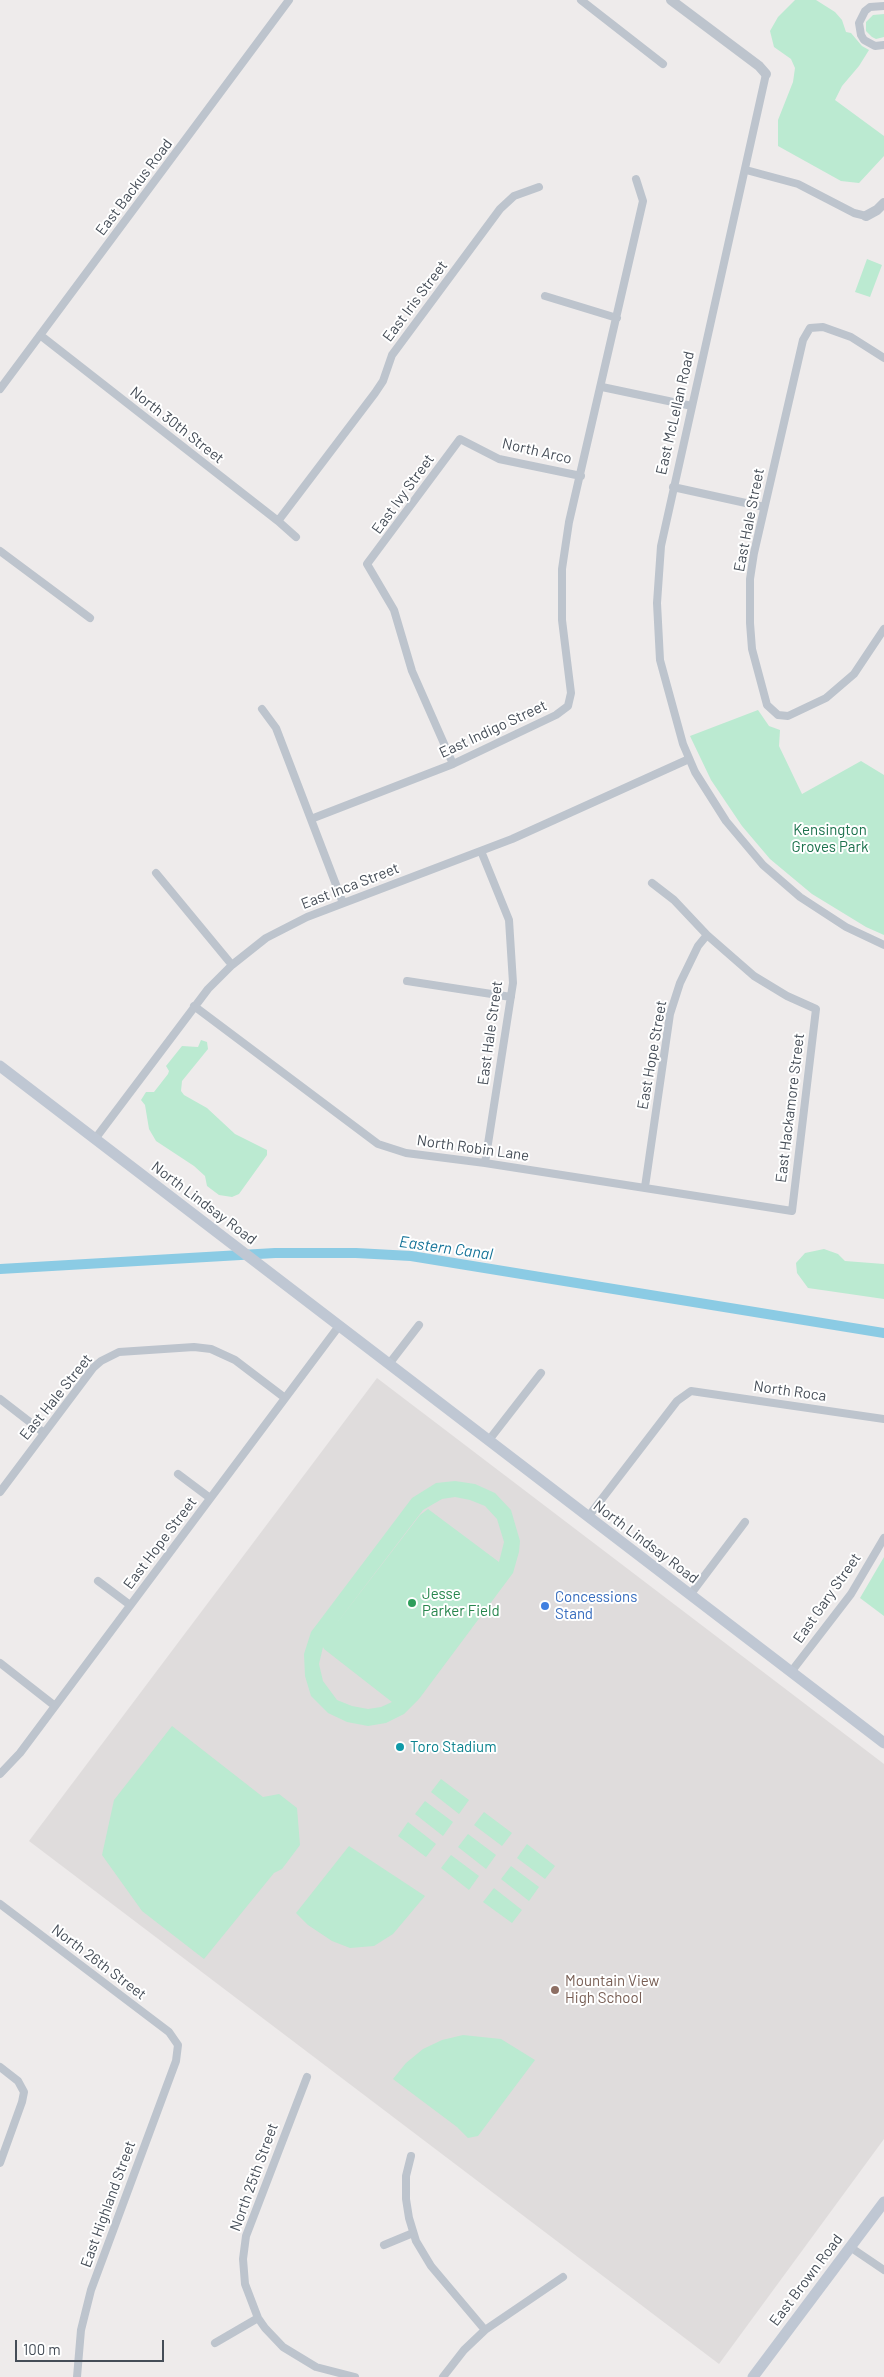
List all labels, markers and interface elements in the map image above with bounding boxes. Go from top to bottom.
street label: East Backus Road [92,135,176,239]
street label: East Iris Street [379,257,451,345]
street label: East McLellan Road [652,349,698,477]
street label: North 30th Street [126,383,228,467]
street label: North Arco [500,434,574,468]
street label: East Ivy Street [368,451,438,537]
street label: East Hale Street [730,467,768,573]
street label: East Indigo Street [436,696,550,762]
park label: Kensington Groves Park [792,821,868,856]
street label: East Inca Street [298,859,402,913]
street label: East Hale Street [474,980,506,1086]
street label: East Hope Street [634,999,670,1111]
street label: East Hackamore Street [772,1032,808,1184]
street label: North Robin Lane [416,1131,530,1165]
street label: North Lindsay Road [148,1158,260,1248]
water label: Eastern Canal [398,1232,494,1264]
street label: East Hale Street [16,1350,96,1444]
street label: North Roca [752,1377,828,1405]
street label: East Hope Street [120,1493,200,1593]
street label: North Lindsay Road [590,1497,702,1587]
street label: East Gary Street [789,1549,865,1647]
place label: Jesse Parker Field [422,1585,500,1620]
place label: Concessions Stand [555,1588,637,1623]
marker: Jesse Parker Field [406,1597,418,1609]
marker: Concessions Stand [539,1600,551,1612]
place label: Toro Stadium [410,1738,497,1756]
marker: Toro Stadium [394,1741,406,1753]
street label: North 26th Street [48,1921,150,2003]
place label: Mountain View High School [565,1972,659,2007]
marker: Mountain View High School [549,1984,561,1996]
street label: North 25th Street [226,2120,282,2234]
street label: East Highland Street [77,2138,139,2270]
street label: East Brown Road [766,2231,846,2329]
scale bar [18,2330,166,2362]
text: 100 m [23,2340,61,2358]

